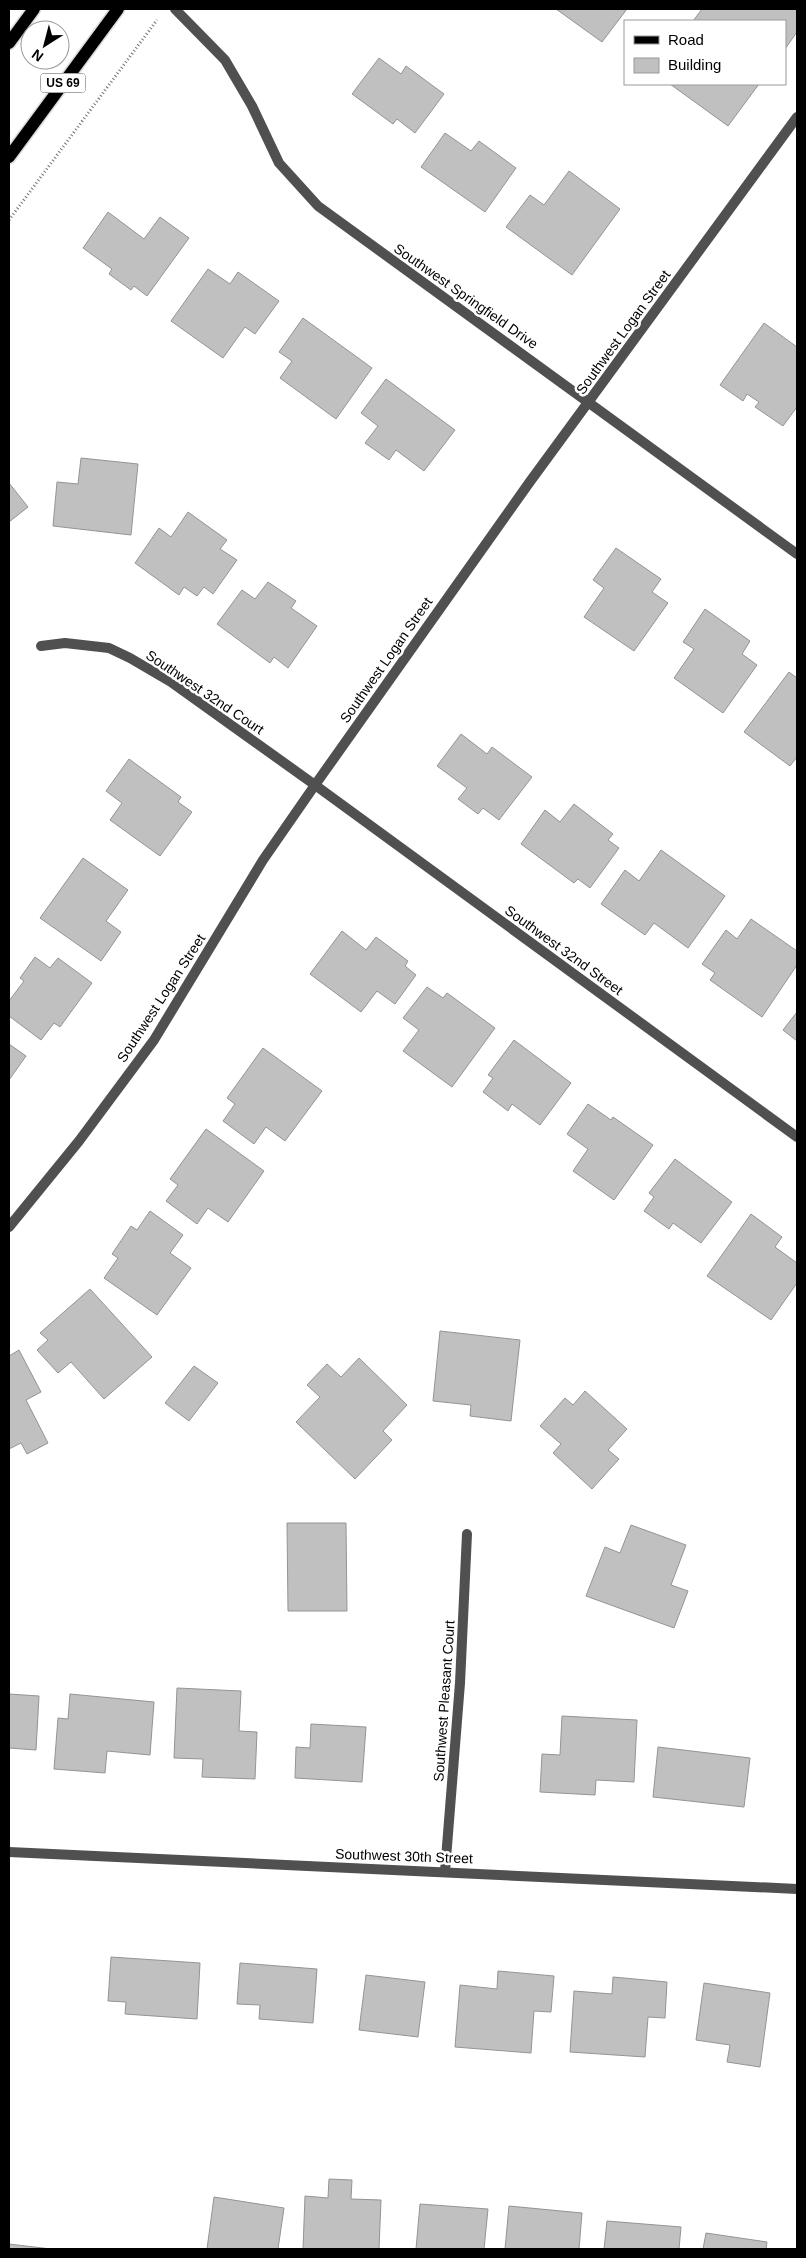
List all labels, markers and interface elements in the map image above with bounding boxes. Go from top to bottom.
north arrow [20,20,70,70]
legend [624,20,786,85]
text: Road [668,31,704,48]
text: N [29,46,46,65]
text: Building [668,56,721,73]
road number: US 69 [40,74,86,92]
street label: Southwest Springfield Drive [391,240,541,352]
street label: Southwest Logan Street [573,267,673,397]
street label: Southwest Logan Street [337,594,435,726]
street label: Southwest 32nd Court [143,647,267,737]
street label: Southwest 32nd Street [502,902,626,998]
street label: Southwest Logan Street [114,931,208,1065]
street label: Southwest Pleasant Court [430,1620,458,1782]
street label: Southwest 30th Street [335,1846,473,1866]

